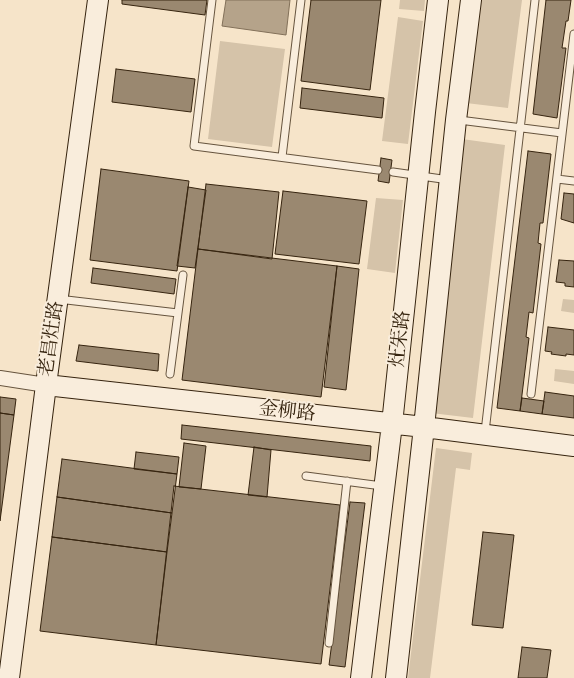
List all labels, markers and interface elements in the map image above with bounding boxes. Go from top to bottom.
street label: 老昌灶路 [35,300,69,378]
street label: 灶朱路 [387,309,415,369]
street label: 金柳路 [257,398,317,426]

